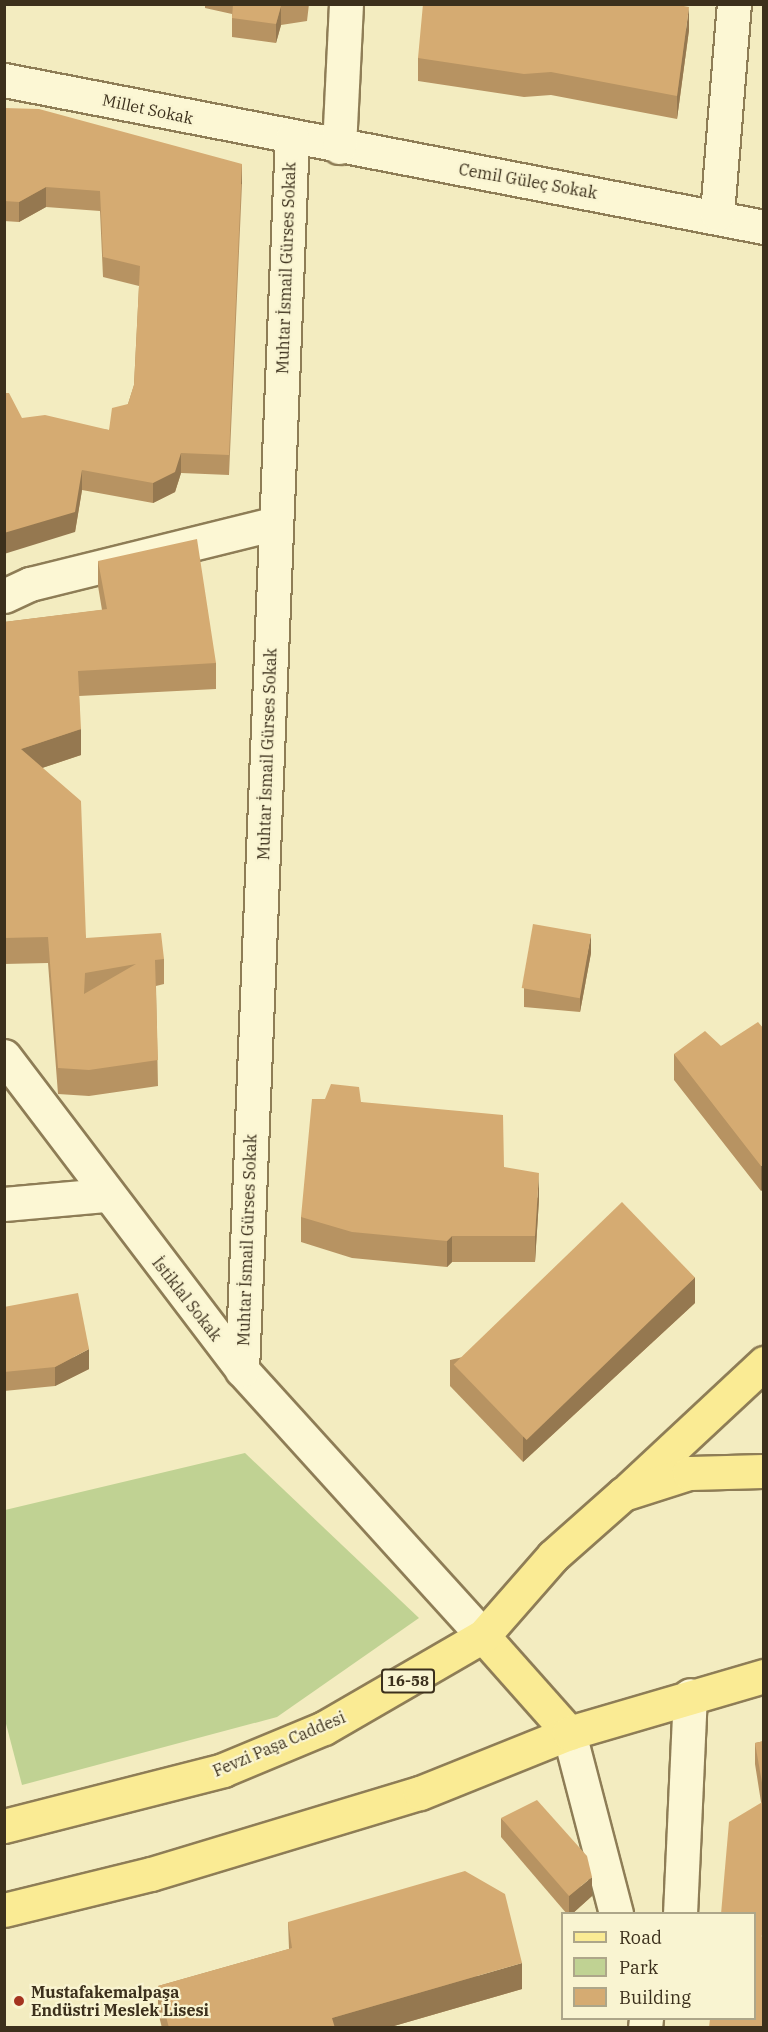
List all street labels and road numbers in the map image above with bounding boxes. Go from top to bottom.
street label: Millet Sokak [101,90,195,128]
street label: Cemil Güleç Sokak [457,159,599,203]
street label: Muhtar İsmail Gürses Sokak [273,162,299,374]
street label: Muhtar İsmail Gürses Sokak [254,648,280,860]
street label: Muhtar İsmail Gürses Sokak [234,1134,260,1346]
street label: İstiklal Sokak [148,1253,226,1345]
road number: 16-58 [381,1669,435,1693]
street label: Fevzi Paşa Caddesi [210,1707,348,1781]

